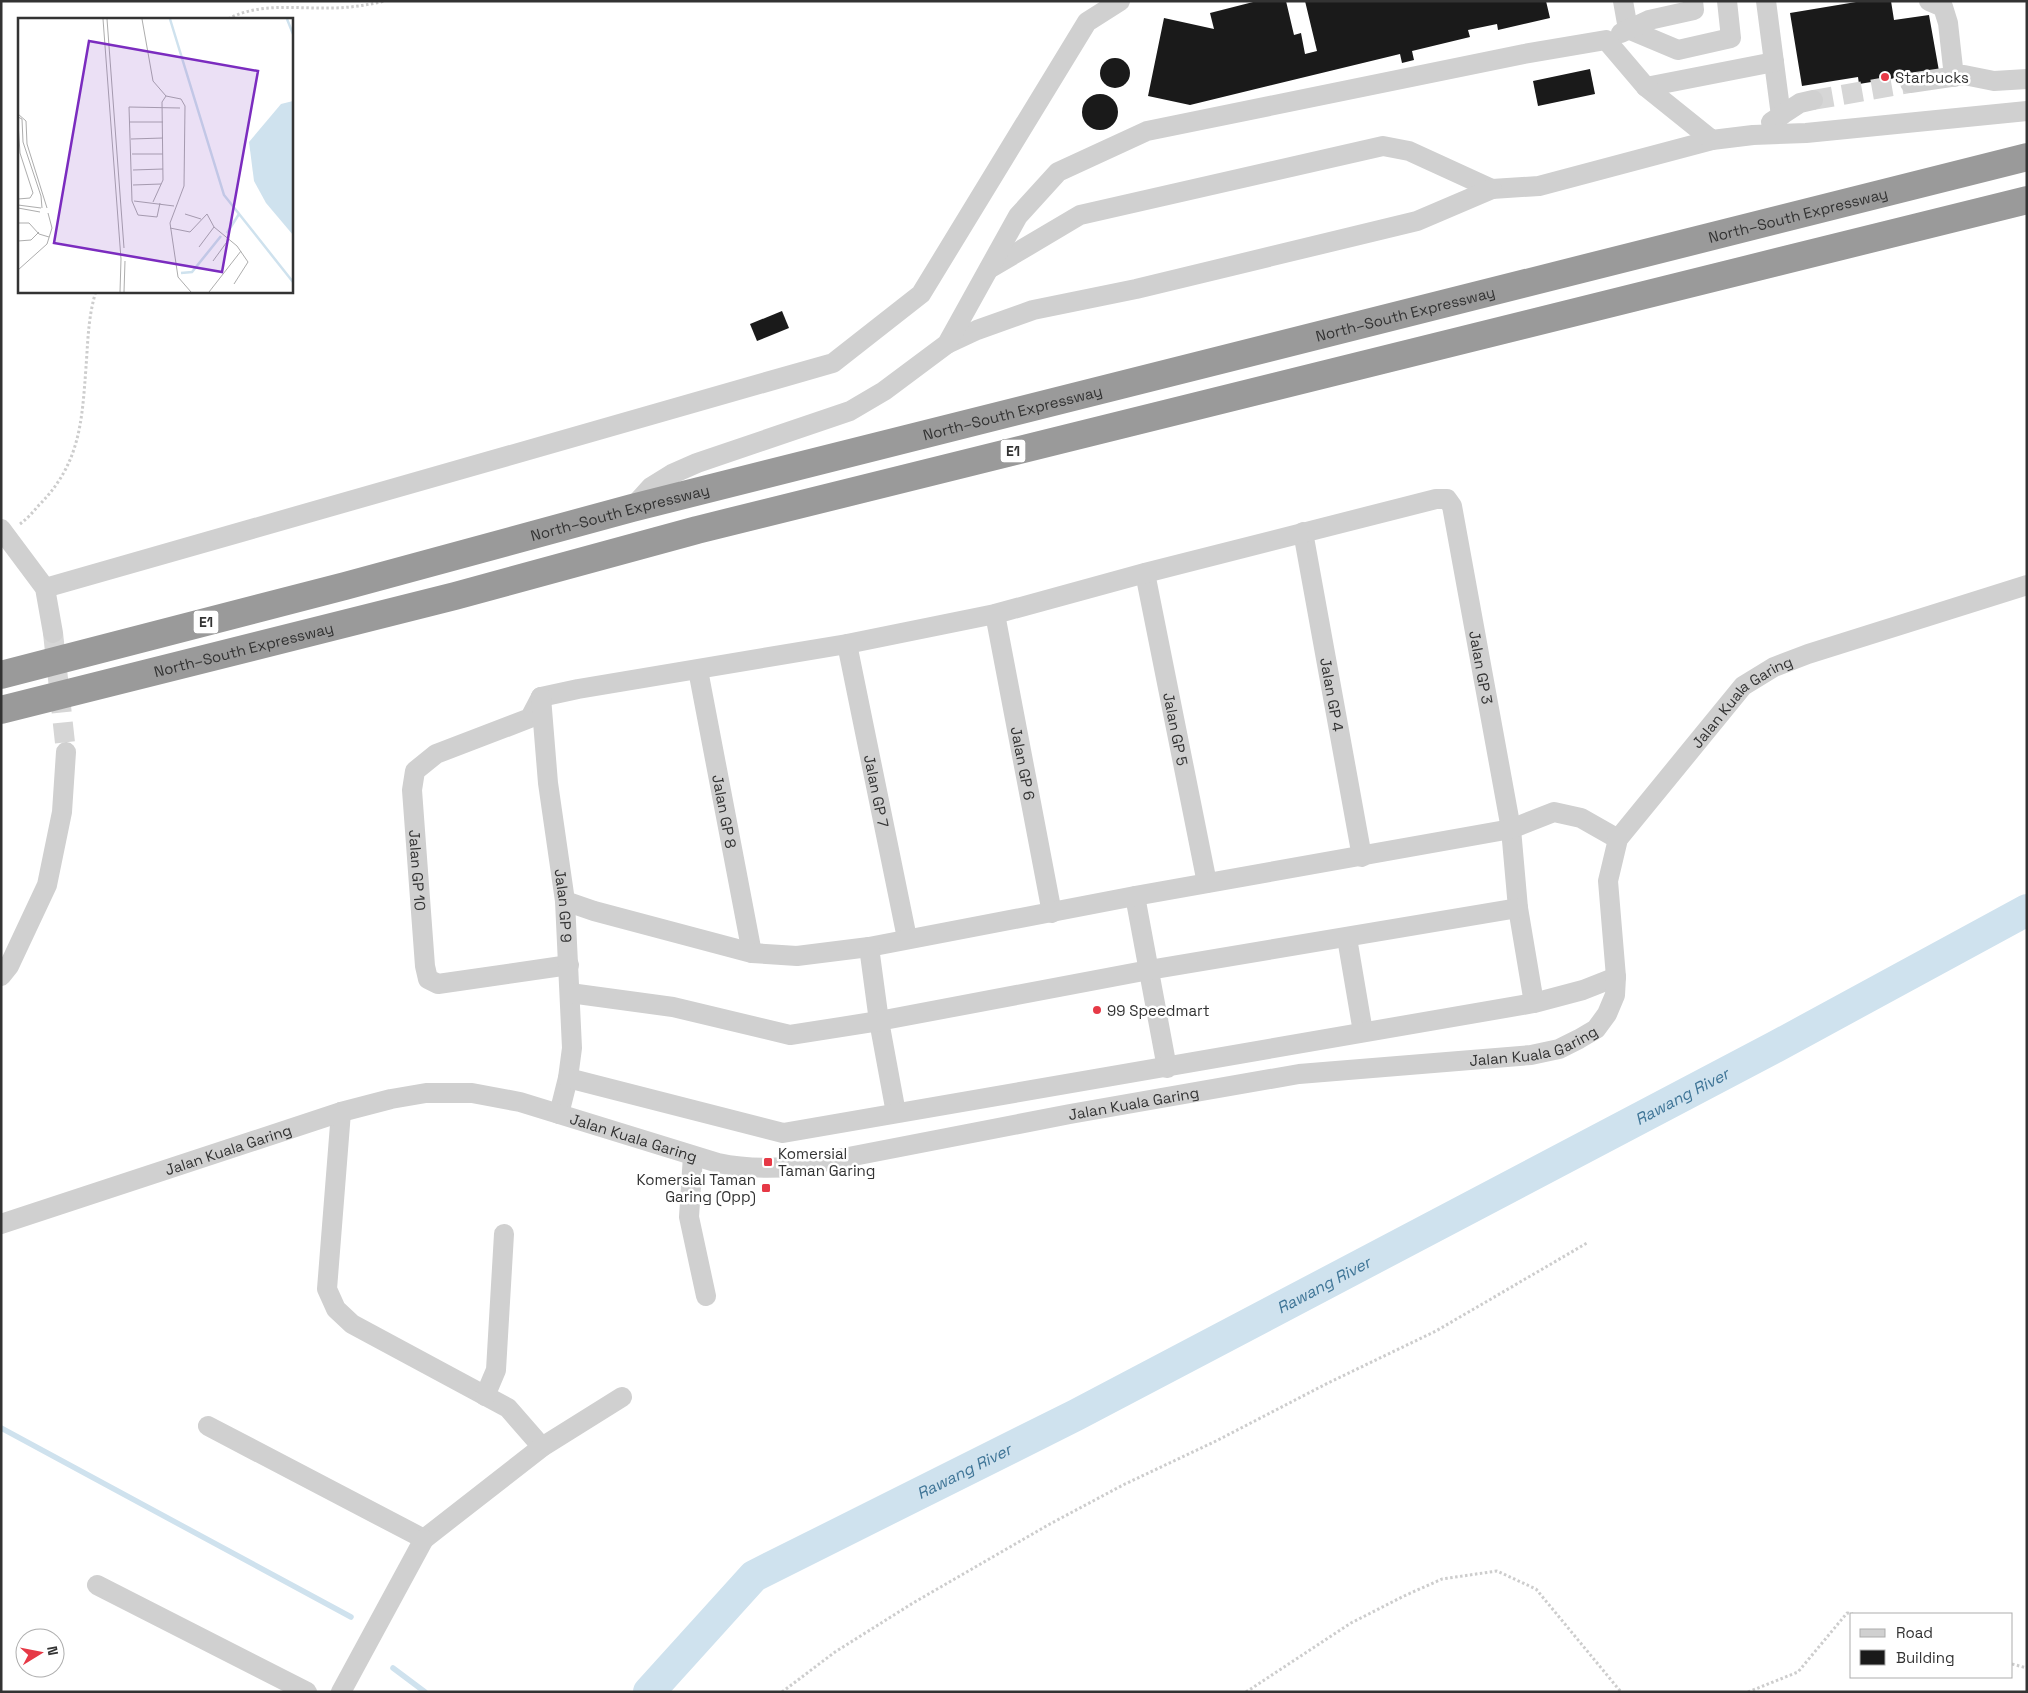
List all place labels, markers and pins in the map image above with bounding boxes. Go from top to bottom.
place label: Starbucks [1895,68,1969,87]
marker: Starbucks [1879,71,1891,83]
place label: 99 Speedmart [1107,1001,1210,1020]
marker: 99 Speedmart [1091,1004,1103,1016]
place label: Komersial Taman Garing [778,1144,875,1180]
marker: Komersial Taman Garing [762,1156,774,1168]
place label: Komersial Taman Garing (Opp) [636,1170,756,1207]
marker: Komersial Taman Garing (Opp) [760,1182,772,1194]

